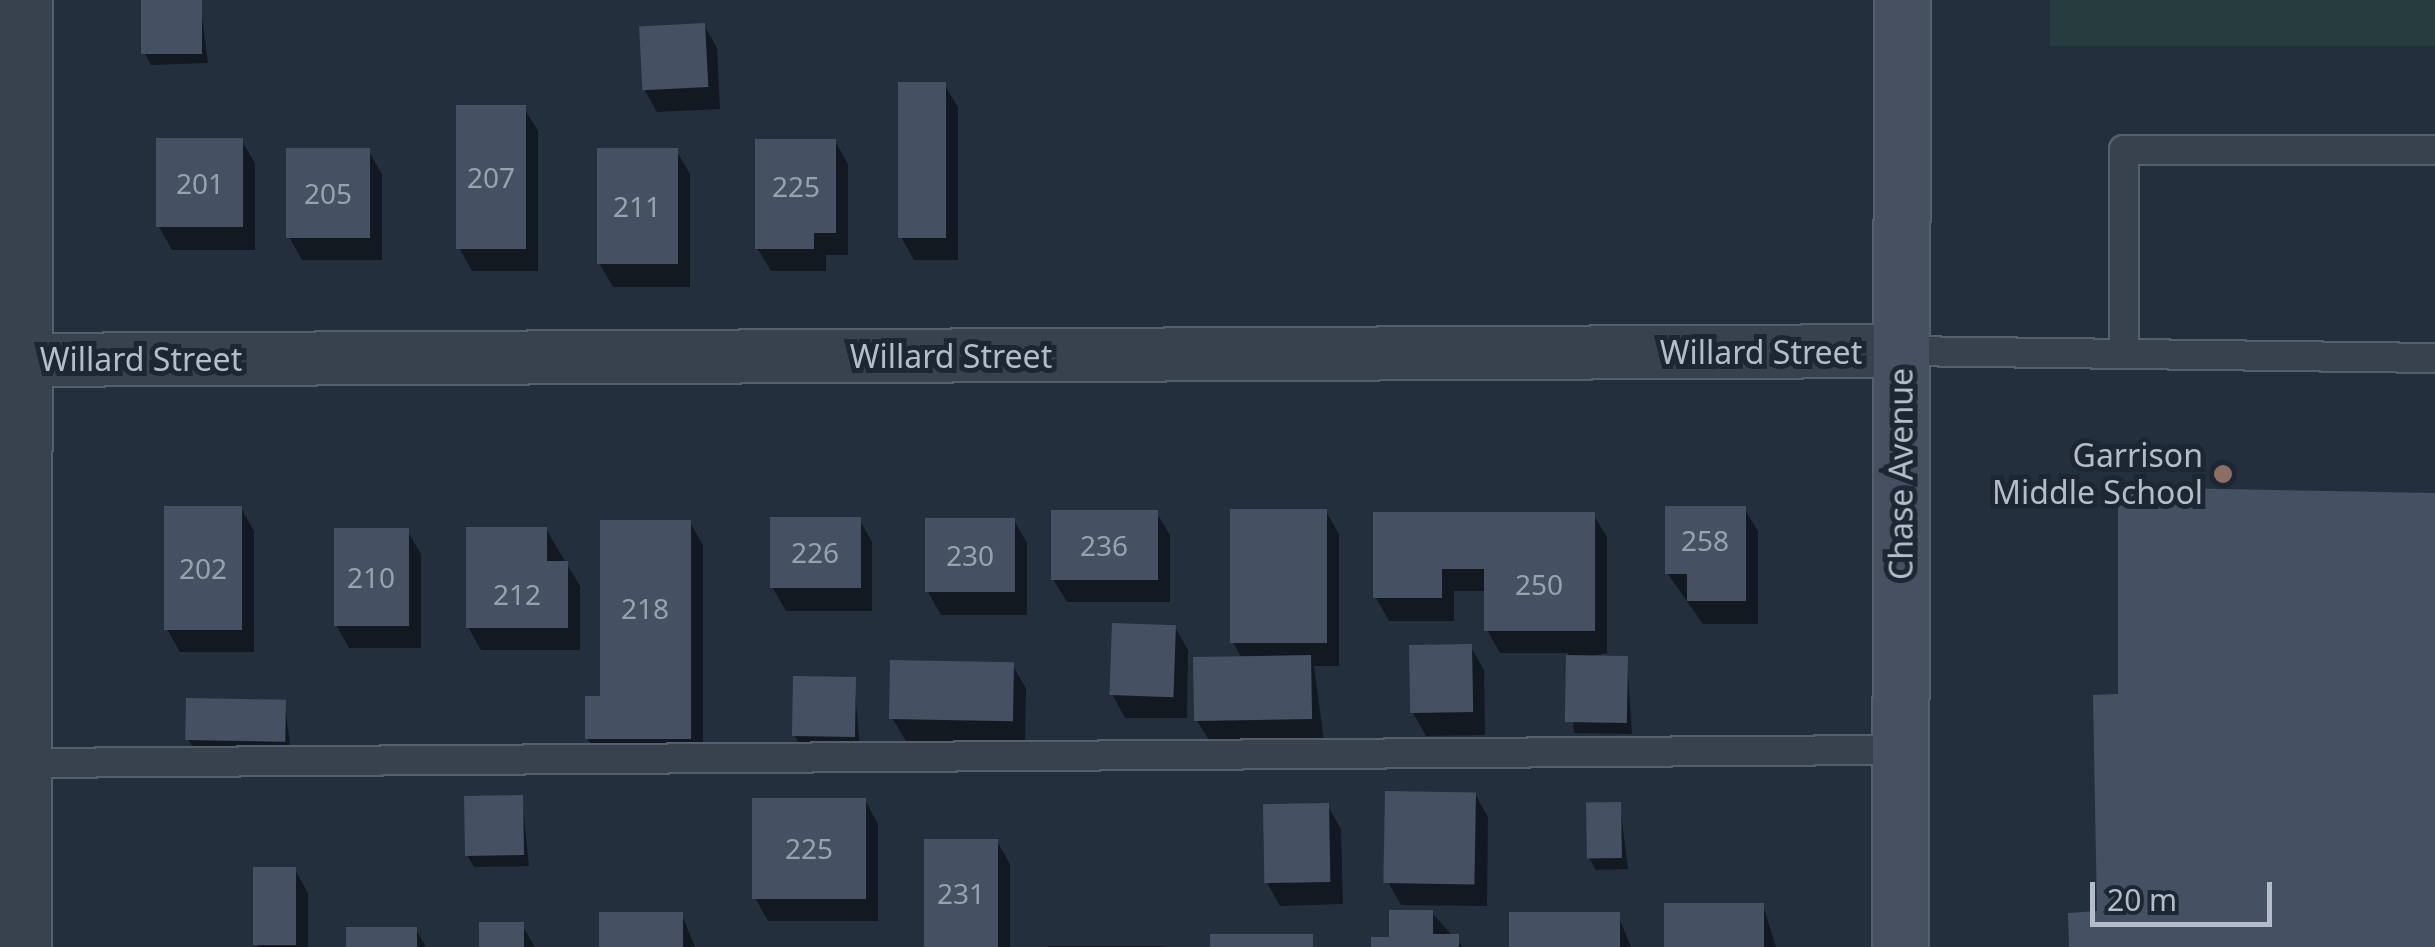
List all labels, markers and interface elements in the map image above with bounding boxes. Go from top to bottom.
house number: 207 [467,160,515,194]
house number: 201 [176,166,224,200]
house number: 225 [772,169,820,203]
house number: 205 [304,176,352,210]
house number: 211 [613,189,661,223]
street label: Willard Street [1660,333,1862,371]
street label: Willard Street [850,337,1052,375]
street label: Willard Street [40,340,242,378]
street label: Chase Avenue [1882,368,1920,580]
place label: Garrison Middle School [1992,437,2203,512]
marker: Garrison Middle School [2212,463,2234,485]
house number: 258 [1681,523,1729,557]
house number: 236 [1080,528,1128,562]
house number: 226 [791,535,839,569]
house number: 230 [946,538,994,572]
house number: 202 [179,551,227,585]
house number: 210 [347,560,395,594]
house number: 250 [1515,567,1563,601]
house number: 212 [493,577,541,611]
house number: 218 [621,591,669,625]
house number: 225 [785,831,833,865]
scale bar [2095,862,2278,924]
house number: 231 [937,876,985,910]
text: 20 m [2107,879,2177,920]

